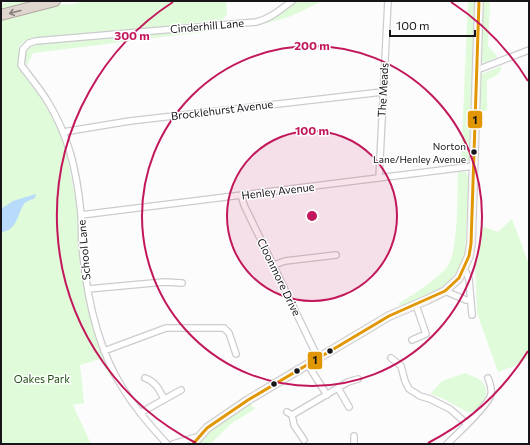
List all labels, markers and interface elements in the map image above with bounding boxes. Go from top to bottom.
one-way arrow [8,9,21,16]
scale bar [390,12,475,38]
street label: Cinderhill Lane [169,16,245,35]
text: 100 m [396,18,430,32]
text: 300 m [114,28,150,42]
text: 200 m [294,38,330,52]
street label: The Meads [375,62,390,118]
street label: Brocklehurst Avenue [170,97,274,122]
line badge: 1 [467,110,483,129]
text: 1 [473,113,478,126]
text: 100 m [295,123,329,137]
place label: Norton Lane/Henley Avenue [373,140,466,165]
marker: Norton Lane/Henley Avenue [469,147,479,157]
street label: Henley Avenue [241,180,315,201]
centre of rings [305,209,319,223]
street label: School Lane [74,219,93,281]
street label: Cloonmore Drive [255,236,304,318]
unlabelled marker [325,346,335,356]
line badge: 1 [307,351,323,370]
text: 1 [313,353,318,366]
unlabelled marker [292,366,302,376]
park label: Oakes Park [14,372,70,385]
unlabelled marker [269,379,279,389]

